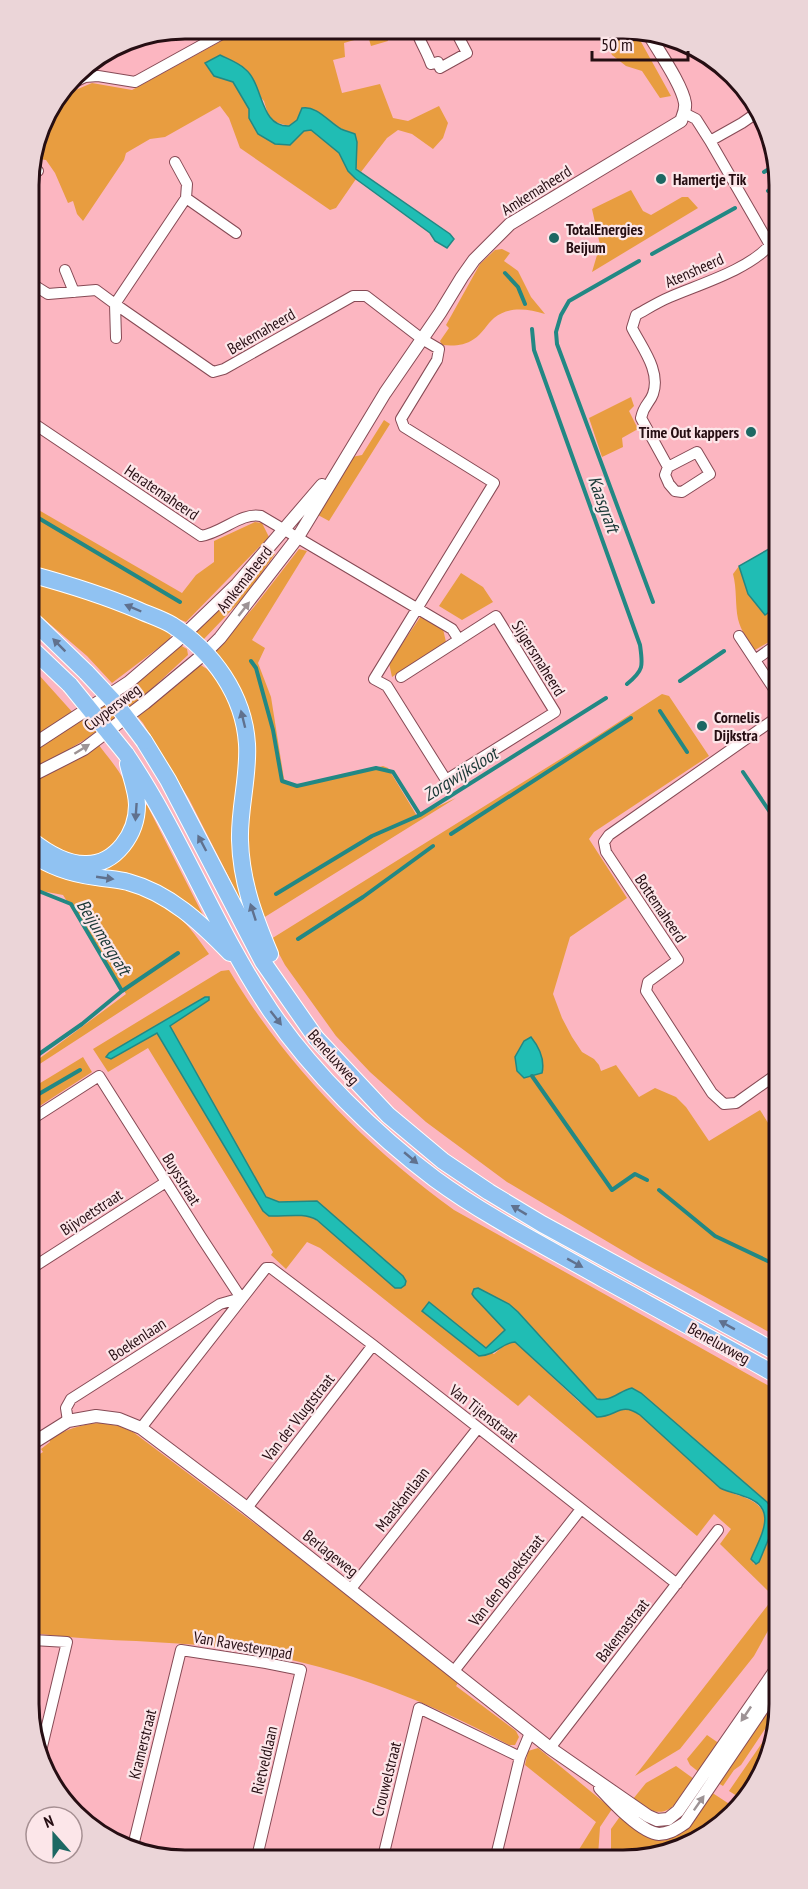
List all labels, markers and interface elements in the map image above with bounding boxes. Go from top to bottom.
scale bar [592,24,688,62]
text: 50 m [601,33,633,56]
street label: Amkemaheerd [497,161,575,219]
place label: Hamertje Tik [673,169,747,189]
marker: Hamertje Tik [654,172,668,186]
place label: TotalEnergies Beijum [566,219,643,257]
marker: TotalEnergies Beijum [547,231,561,245]
street label: Atensheerd [662,248,726,292]
street label: Bekemaheerd [223,304,299,358]
place label: Time Out kappers [639,422,739,442]
marker: Time Out kappers [744,425,758,439]
street label: Heratemaheerd [121,460,203,524]
water label: Kaasgraft [583,473,625,537]
street label: Amkemaheerd [212,542,276,616]
one-way arrow [237,601,249,616]
one-way arrow [124,603,142,612]
street label: Sijgersmaheerd [508,617,570,700]
one-way arrow [52,638,67,652]
street label: Cuypersweg [80,679,144,735]
place label: Cornelis Dijkstra [714,707,760,745]
one-way arrow [237,710,247,728]
marker: Cornelis Dijkstra [695,719,709,733]
water label: Zorgwijksloot [418,741,503,806]
one-way arrow [74,743,90,754]
one-way arrow [131,802,141,821]
one-way arrow [197,834,207,851]
street label: Bottemaheerd [631,870,691,946]
one-way arrow [96,874,115,883]
water label: Beijumergraft [72,895,137,981]
one-way arrow [247,902,257,920]
one-way arrow [270,1010,282,1025]
street label: Beneluxweg [304,1025,364,1089]
street label: Buysstraat [158,1149,206,1209]
one-way arrow [403,1151,418,1164]
street label: Bijvoetstraat [56,1184,126,1239]
one-way arrow [511,1205,527,1216]
one-way arrow [566,1258,583,1268]
street label: Boekenlaan [105,1313,169,1365]
street label: Beneluxweg [685,1318,753,1368]
one-way arrow [718,1320,735,1330]
street label: Van der Vlugtstraat [257,1369,339,1465]
street label: Van Tijenstraat [445,1379,523,1447]
street label: Maaskantlaan [371,1463,433,1535]
street label: Berlageweg [299,1525,363,1581]
street label: Van den Broekstraat [463,1530,548,1631]
street label: Bakemastraat [591,1594,653,1666]
street label: Van Ravesteynpad [191,1626,294,1664]
one-way arrow [740,1705,752,1721]
street label: Kramerstraat [124,1706,160,1781]
street label: Rietveldlaan [246,1724,282,1796]
street label: Crouwelstraat [367,1739,405,1818]
one-way arrow [693,1795,705,1811]
north arrow [24,1805,84,1865]
text: N [41,1810,56,1832]

